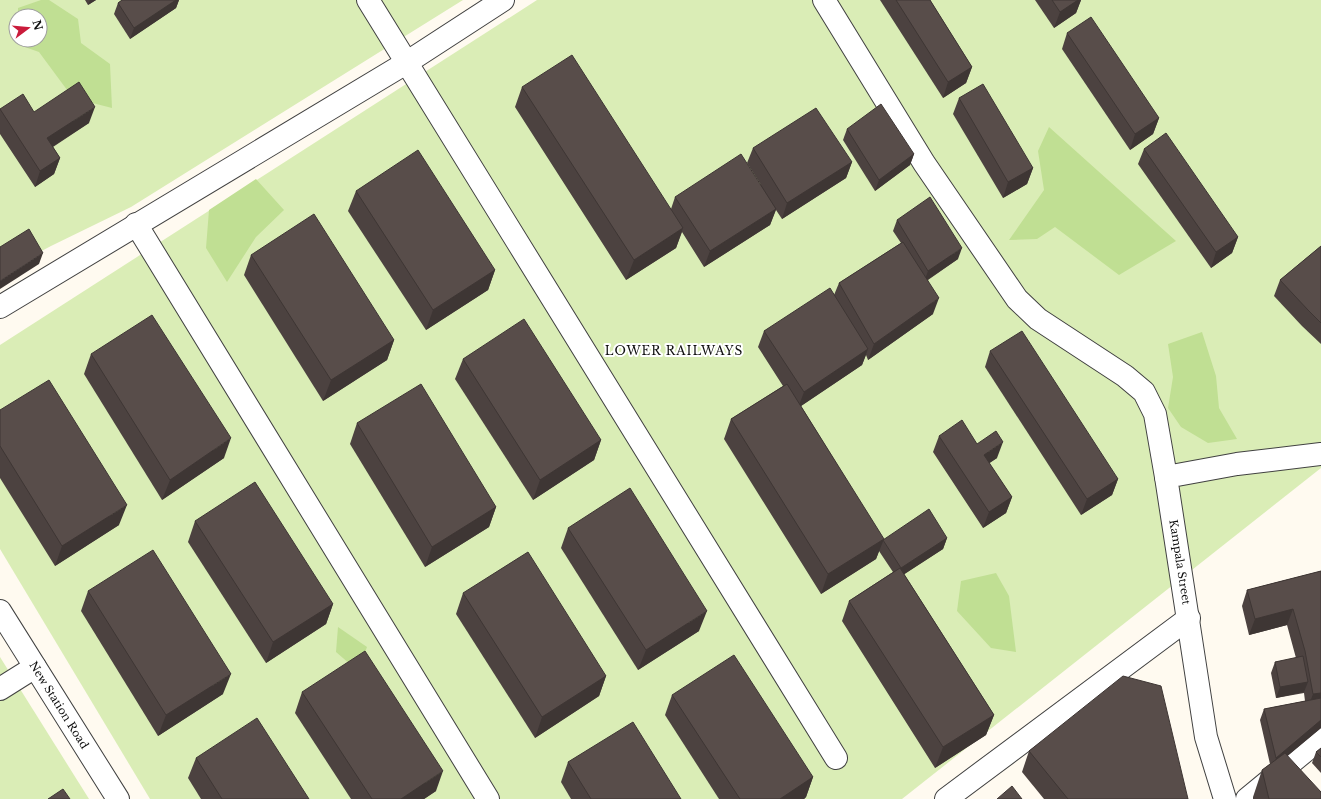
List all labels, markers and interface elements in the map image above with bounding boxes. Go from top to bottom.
north arrow [8,8,48,48]
text: N [29,18,46,33]
district label: LOWER RAILWAYS [605,343,743,358]
street label: Kampala Street [1166,519,1194,606]
street label: New Station Road [26,659,92,752]

